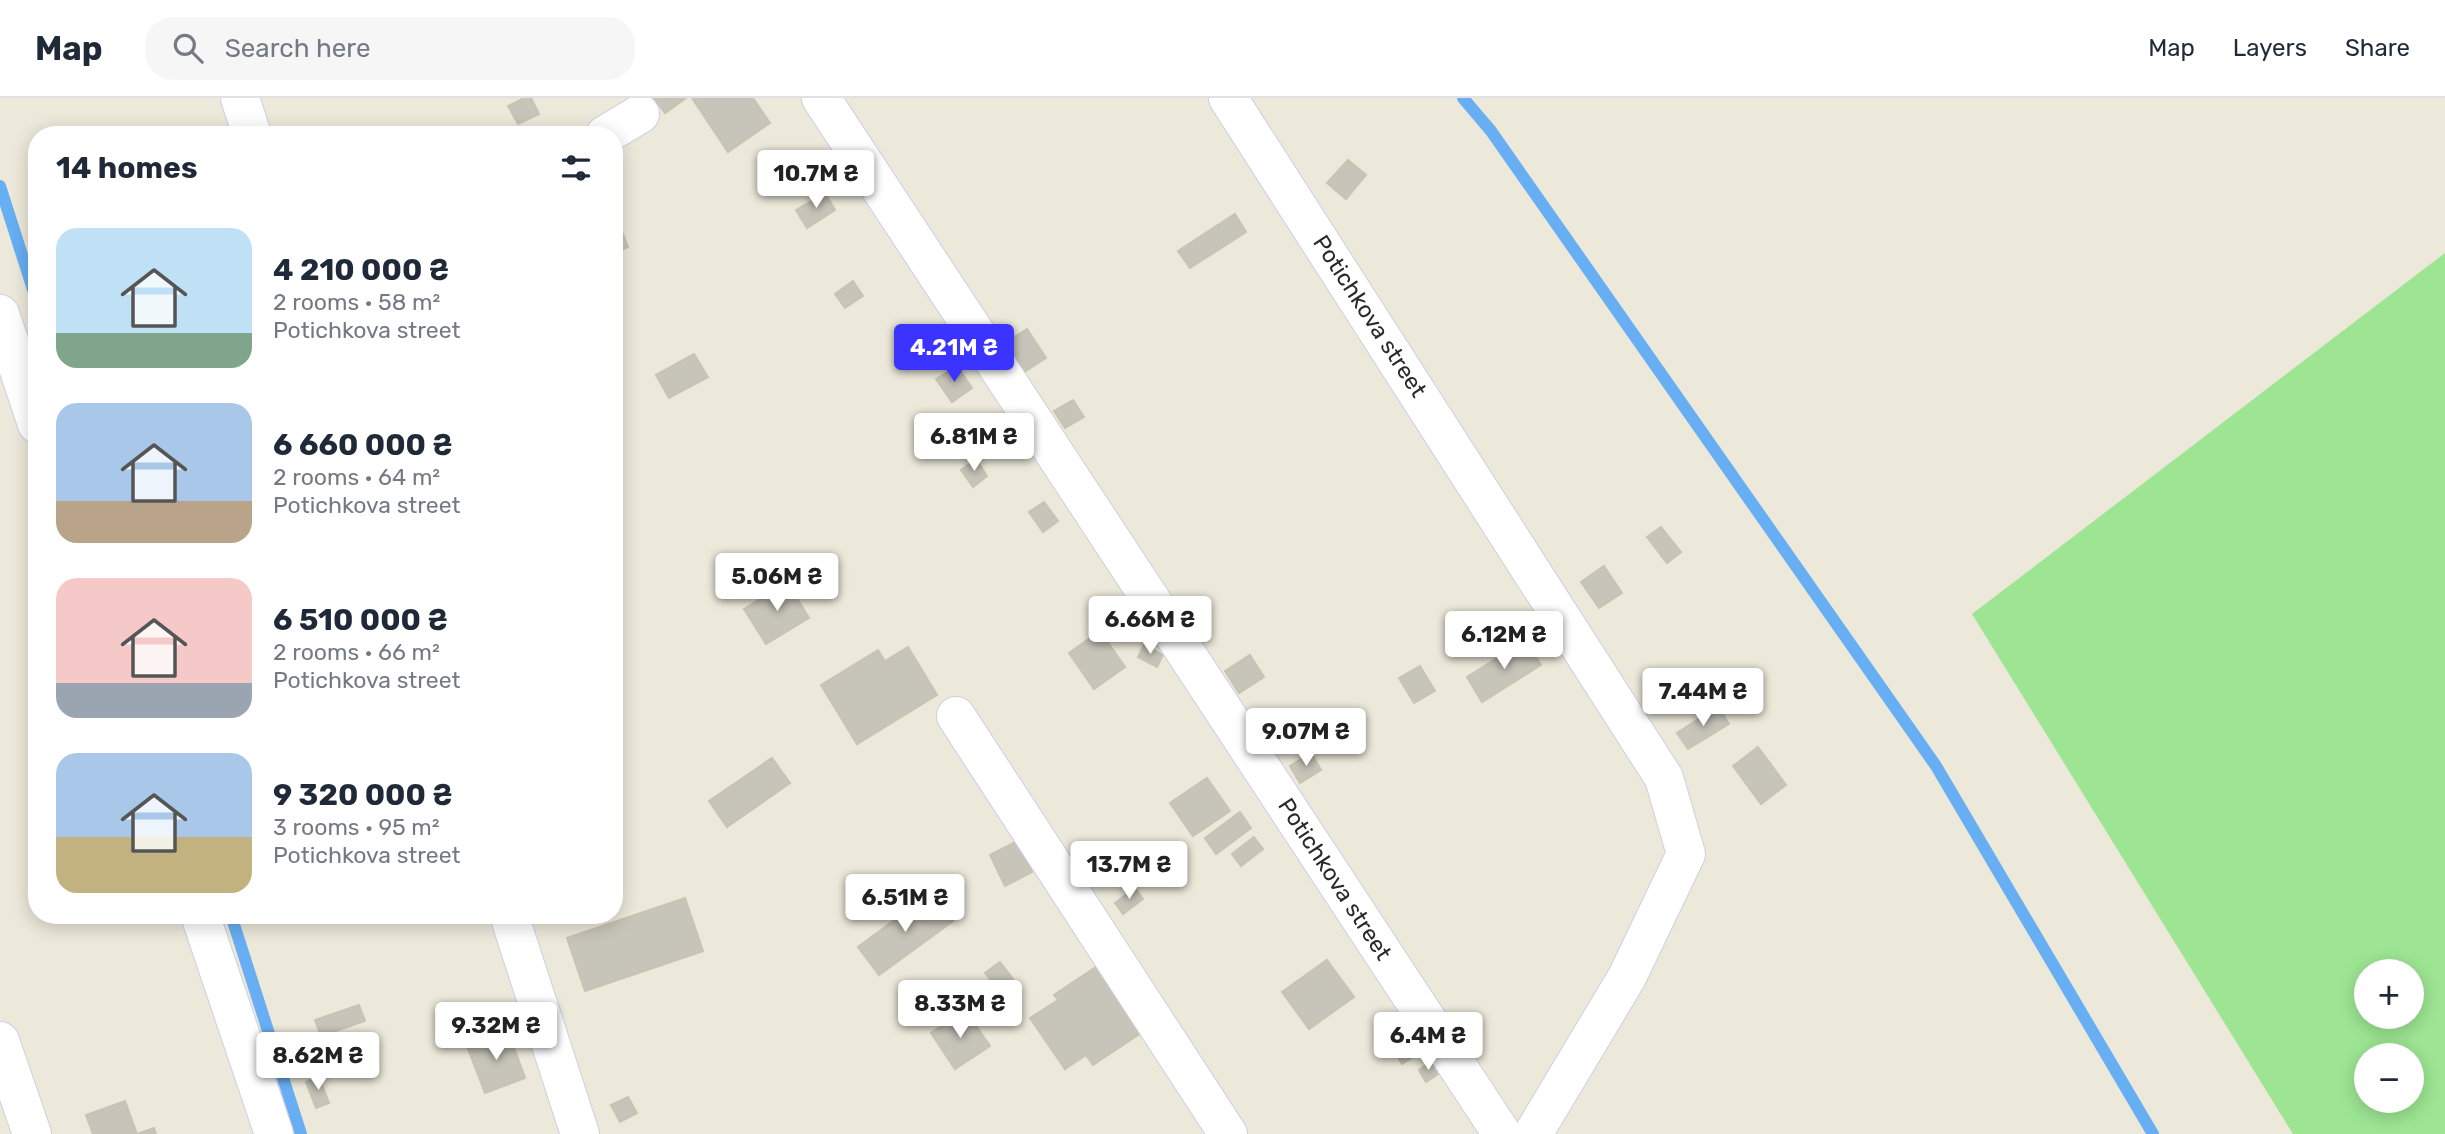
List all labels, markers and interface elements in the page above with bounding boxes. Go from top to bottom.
search box [145,17,635,80]
text: Map [35,29,103,68]
icon: search [169,29,207,67]
text: Search here [225,33,370,64]
text: Map [2148,34,2195,62]
text: Layers [2233,34,2307,62]
text: Share [2345,34,2410,62]
icon: filters [557,149,595,187]
text: 14 homes [56,150,198,186]
pin: 10.7M ₴ [751,150,881,210]
text: 10.7M ₴ [773,159,859,187]
street label: Potichkova street [1307,230,1433,402]
text: 4 210 000 ₴ [273,252,449,288]
icon: home [112,256,196,340]
text: 2 rooms · 58 m² [273,288,440,316]
text: Potichkova street [273,316,461,344]
pin: 4.21M ₴ [889,324,1019,384]
text: 4.21M ₴ [910,333,998,361]
pin: 6.81M ₴ [909,414,1039,473]
text: 6.81M ₴ [930,422,1018,450]
text: 6 660 000 ₴ [273,427,453,463]
icon: home [112,431,196,515]
text: 2 rooms · 64 m² [273,463,440,491]
text: Potichkova street [273,491,461,519]
pin: 5.06M ₴ [712,554,842,613]
text: 5.06M ₴ [731,562,823,590]
pin: 6.66M ₴ [1085,596,1215,656]
text: 6 510 000 ₴ [273,602,448,638]
text: 6.66M ₴ [1105,605,1195,633]
icon: home [112,606,196,690]
pin: 6.12M ₴ [1439,612,1569,671]
text: 6.12M ₴ [1461,620,1547,648]
text: 2 rooms · 66 m² [273,638,440,666]
text: Potichkova street [273,666,461,694]
pin: 7.44M ₴ [1638,668,1768,728]
text: 7.44M ₴ [1658,677,1748,705]
pin: 9.07M ₴ [1241,708,1371,768]
text: 9.07M ₴ [1262,717,1350,745]
text: 9 320 000 ₴ [273,777,453,813]
icon: home [112,781,196,865]
street label: Potichkova street [1272,793,1398,965]
text: 3 rooms · 95 m² [273,813,440,841]
text: Potichkova street [273,841,461,869]
pin: 13.7M ₴ [1064,842,1194,901]
text: 13.7M ₴ [1086,850,1172,878]
pin: 6.51M ₴ [840,874,970,934]
text: 6.51M ₴ [861,883,949,911]
map controls [2354,959,2424,1113]
button: + [2354,959,2424,1029]
pin: 8.33M ₴ [895,981,1025,1040]
text: 8.33M ₴ [914,989,1006,1017]
pin: 9.32M ₴ [431,1002,561,1062]
text: 9.32M ₴ [451,1011,541,1039]
pin: 6.4M ₴ [1371,1012,1485,1072]
text: 6.4M ₴ [1390,1021,1466,1049]
pin: 8.62M ₴ [253,1032,383,1092]
text: 8.62M ₴ [272,1041,364,1069]
button: − [2354,1043,2424,1113]

